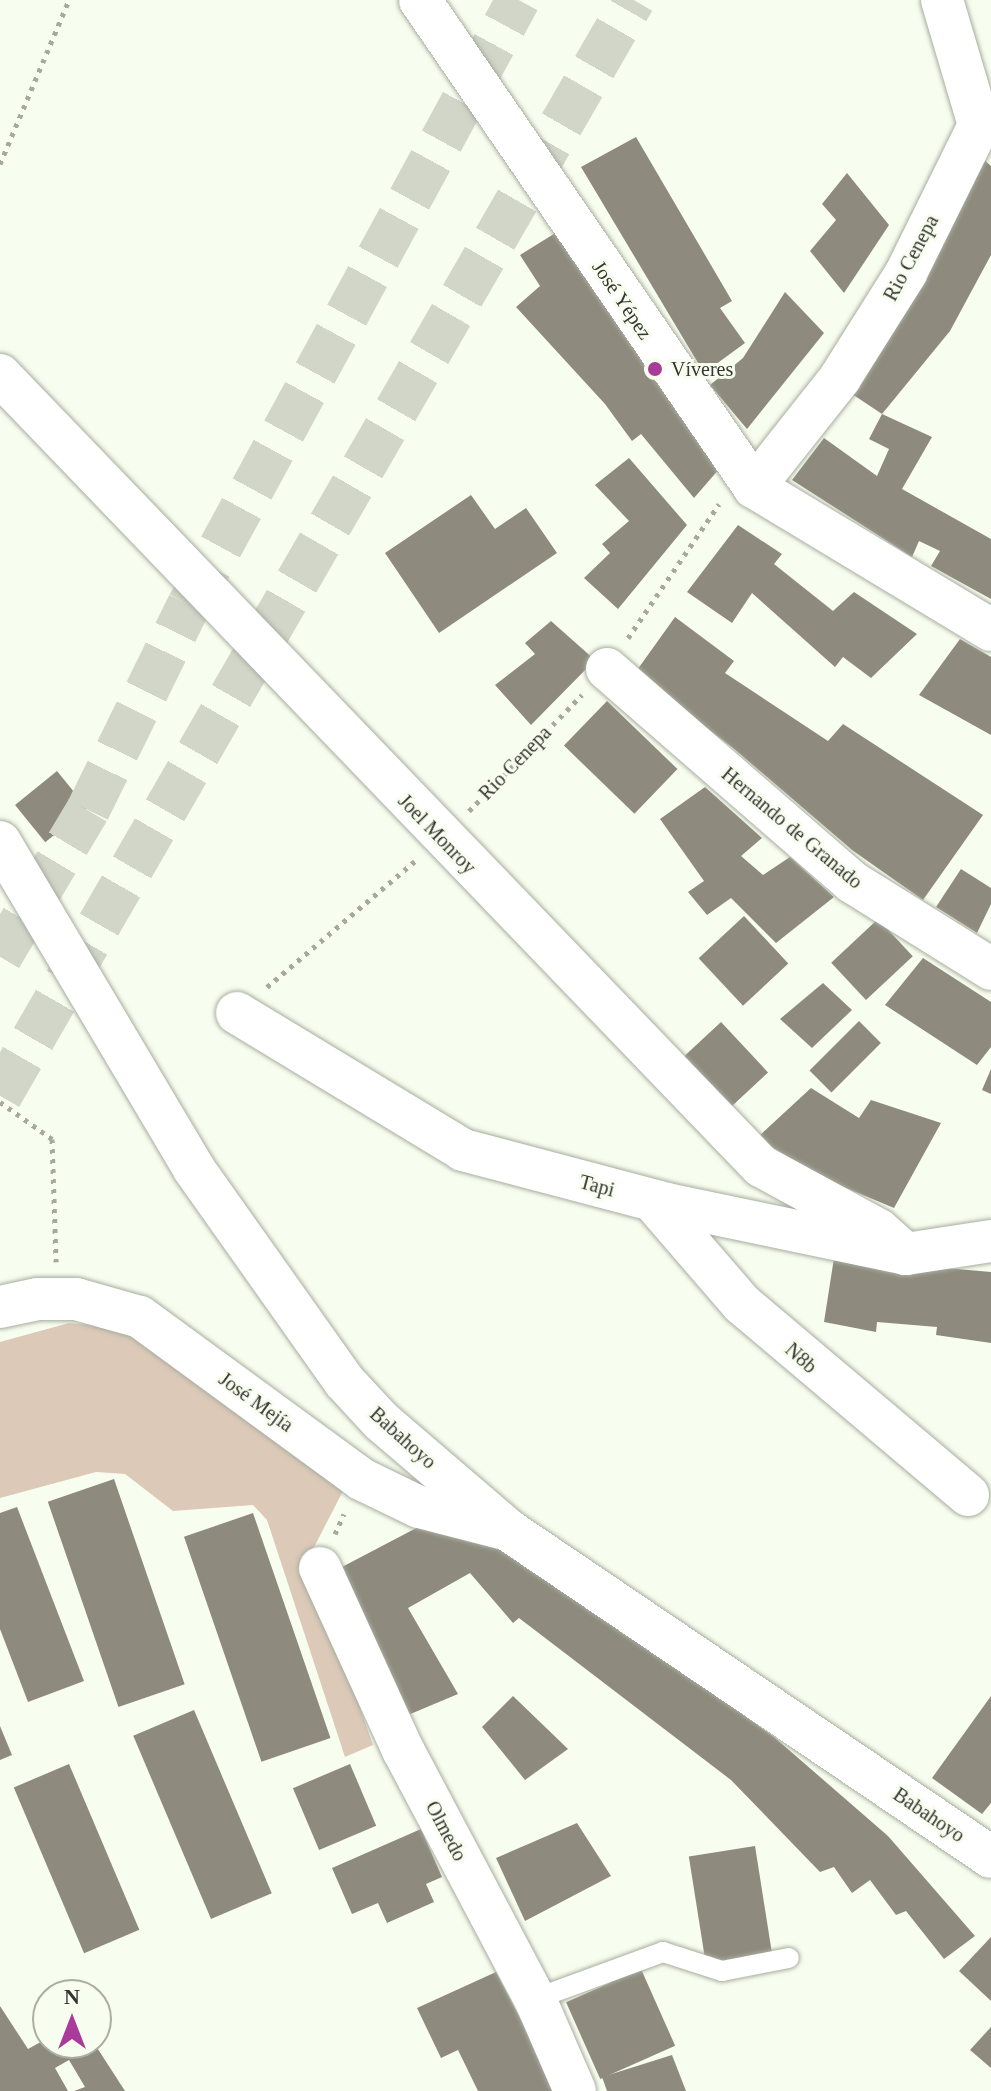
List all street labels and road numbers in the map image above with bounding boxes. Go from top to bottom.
street label: Rio Cenepa [878,211,944,305]
street label: José Yépez [587,256,657,344]
street label: Rio Cenepa [474,721,556,805]
street label: Hernando de Granado [717,762,867,894]
street label: Joel Monroy [393,789,481,879]
street label: Tapi [577,1170,617,1202]
street label: N8b [780,1338,822,1378]
street label: José Mejía [214,1367,298,1437]
street label: Babahoyo [365,1402,441,1474]
street label: Babahoyo [889,1782,969,1848]
street label: Olmedo [420,1797,472,1865]

